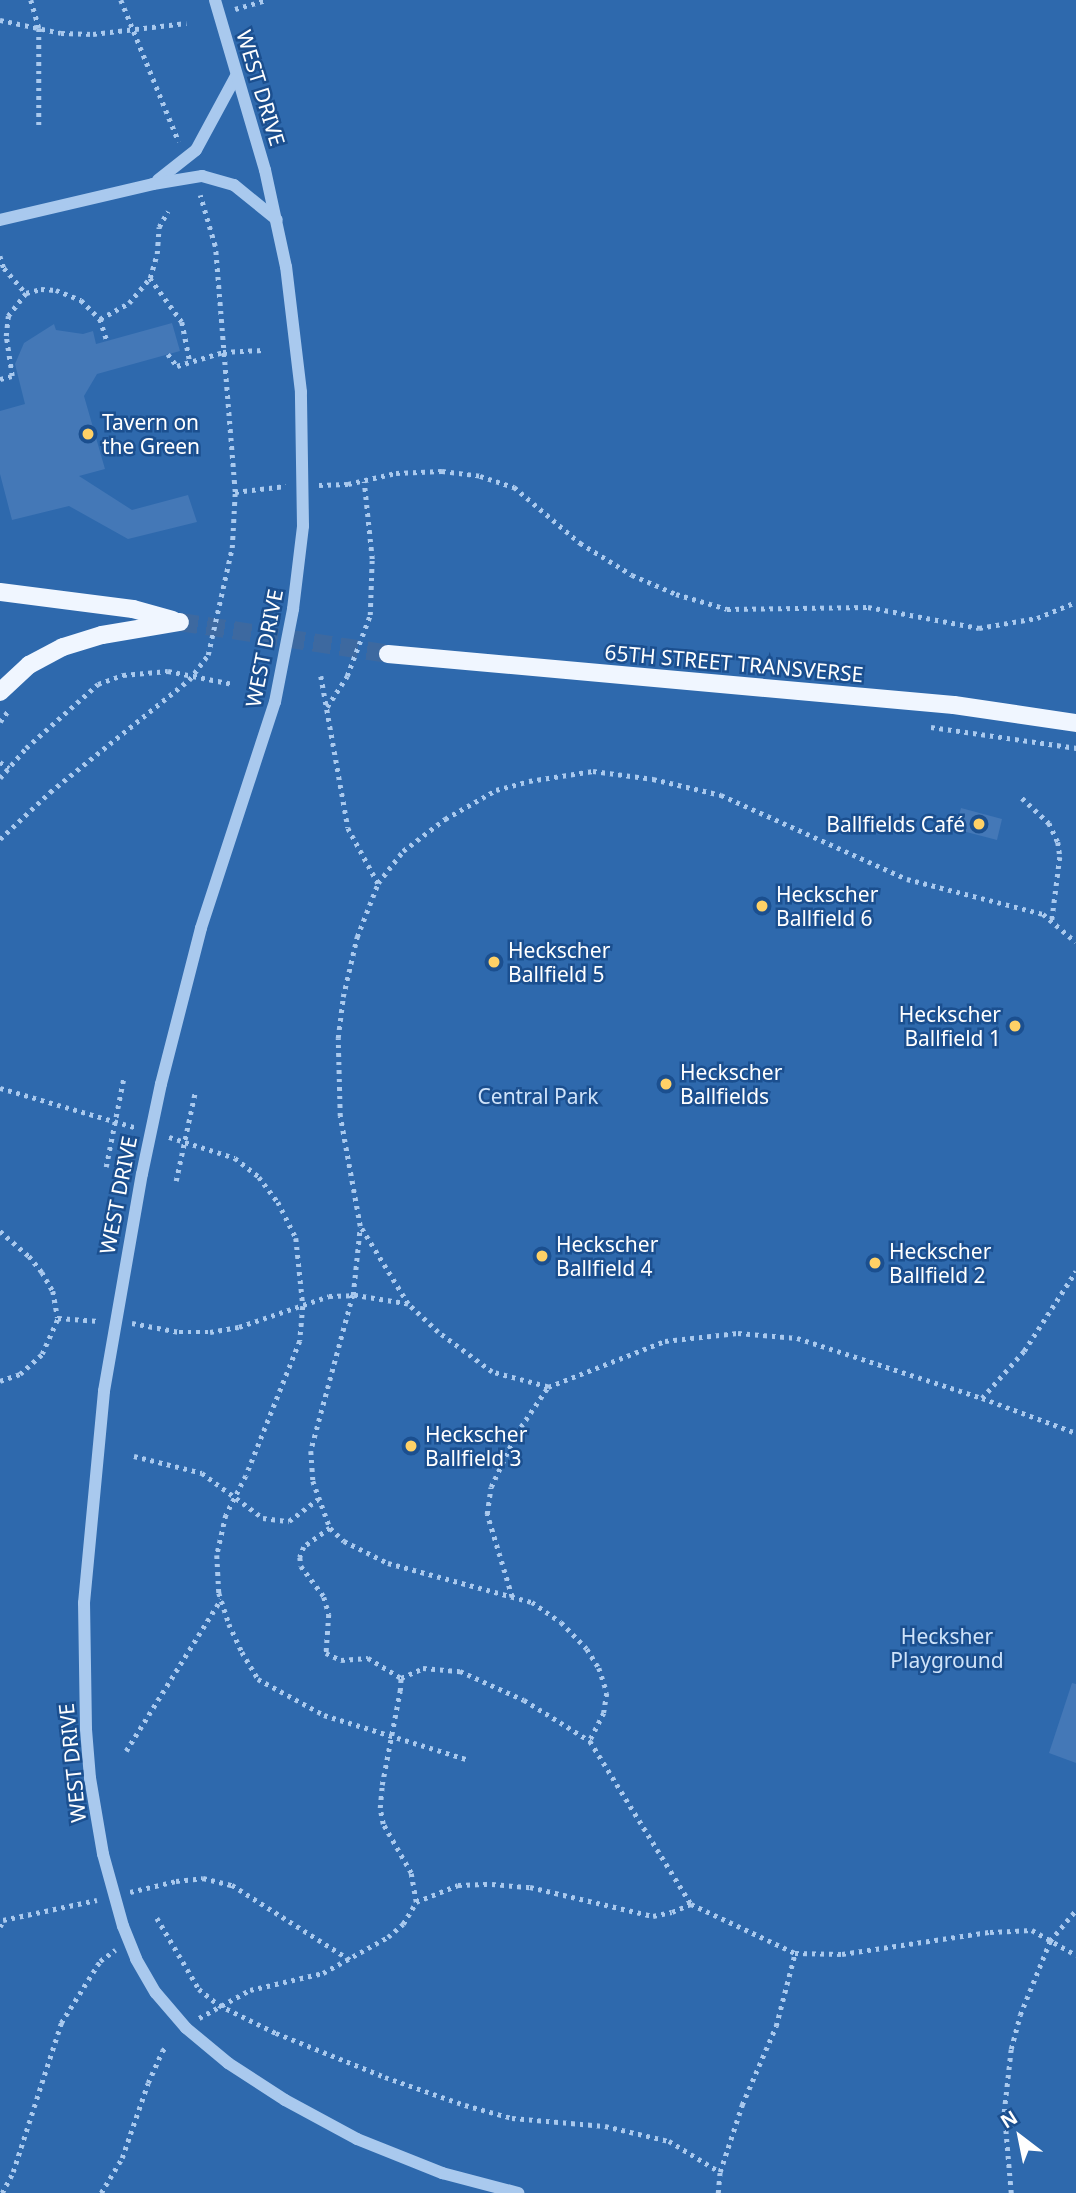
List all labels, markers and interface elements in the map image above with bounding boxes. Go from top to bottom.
street label: WEST DRIVE [231,27,291,149]
place label: Tavern on the Green [102,409,200,459]
marker: Tavern on the Green [80,426,96,442]
street label: WEST DRIVE [240,587,288,709]
street label: 65TH STREET TRANSVERSE [604,639,864,687]
place label: Ballfields Café [826,811,965,837]
marker: Ballfields Café [971,816,987,832]
place label: Heckscher Ballfield 6 [776,881,878,931]
marker: Heckscher Ballfield 6 [754,898,770,914]
place label: Heckscher Ballfield 5 [508,937,610,987]
marker: Heckscher Ballfield 5 [486,954,502,970]
place label: Heckscher Ballfield 1 [899,1001,1001,1051]
marker: Heckscher Ballfield 1 [1007,1018,1023,1034]
place label: Heckscher Ballfields [680,1059,782,1109]
marker: Heckscher Ballfields [658,1076,674,1092]
park label: Central Park [478,1083,598,1109]
street label: WEST DRIVE [94,1134,142,1256]
place label: Heckscher Ballfield 4 [556,1231,658,1281]
place label: Heckscher Ballfield 2 [889,1238,991,1288]
marker: Heckscher Ballfield 4 [534,1248,550,1264]
marker: Heckscher Ballfield 2 [867,1255,883,1271]
place label: Heckscher Ballfield 3 [425,1421,527,1471]
marker: Heckscher Ballfield 3 [403,1438,419,1454]
park label: Hecksher Playground [890,1623,1004,1673]
street label: WEST DRIVE [53,1702,91,1824]
north arrow [985,2102,1055,2172]
text: N [995,2104,1022,2134]

